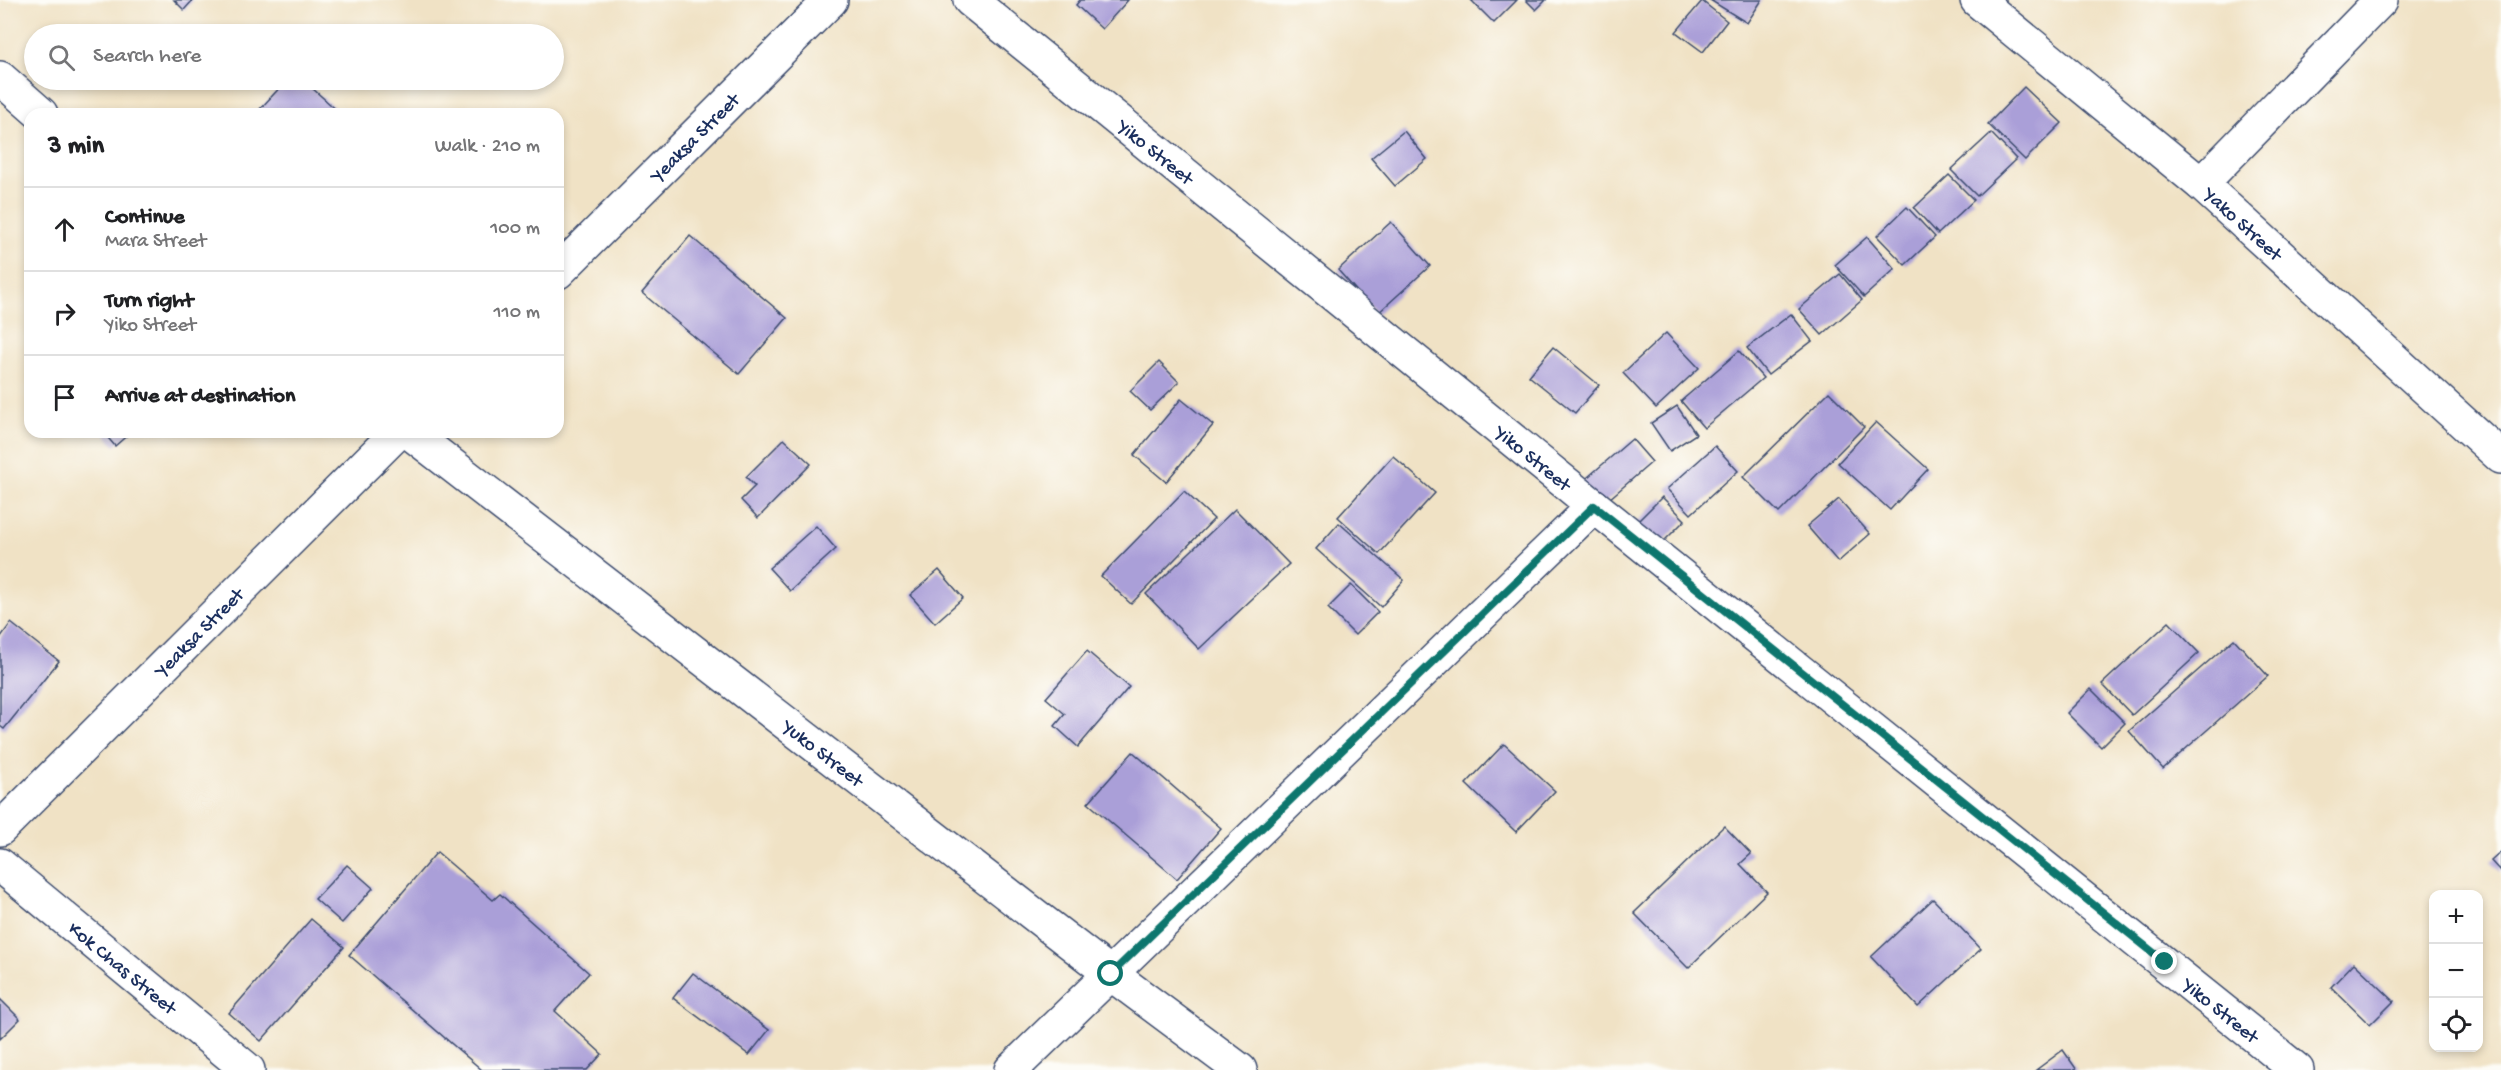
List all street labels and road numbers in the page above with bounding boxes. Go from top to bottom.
street label: Yeaksa Street [646,89,747,190]
street label: Yiko Street [1110,115,1198,193]
street label: Yako Street [2196,183,2287,268]
street label: Yiko Street [1488,421,1576,499]
street label: Yeaksa Street [150,583,251,684]
street label: Yuko Street [775,715,868,795]
street label: Kok Chas Street [62,918,181,1022]
street label: Yiko Street [2175,974,2264,1051]

